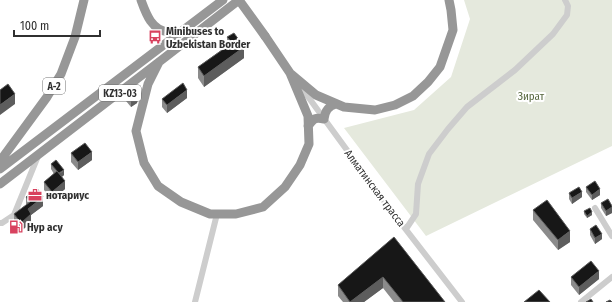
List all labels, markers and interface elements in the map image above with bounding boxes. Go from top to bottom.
scale bar [14,12,100,38]
text: 100 m [20,19,49,33]
place label: Minibuses to Uzbekistan Border [166,25,251,51]
bus stop icon: Minibuses to Uzbekistan Border [147,29,163,45]
road number: A-2 [43,78,65,94]
road number: KZ13-03 [99,85,141,101]
park label: Зират [518,90,545,103]
street label: Алматинская трасса [341,147,408,229]
office icon: нотариус [27,187,43,203]
place label: нотариус [46,189,89,202]
fuel station icon: Нур асу [8,219,24,235]
place label: Нур асу [27,221,63,234]

